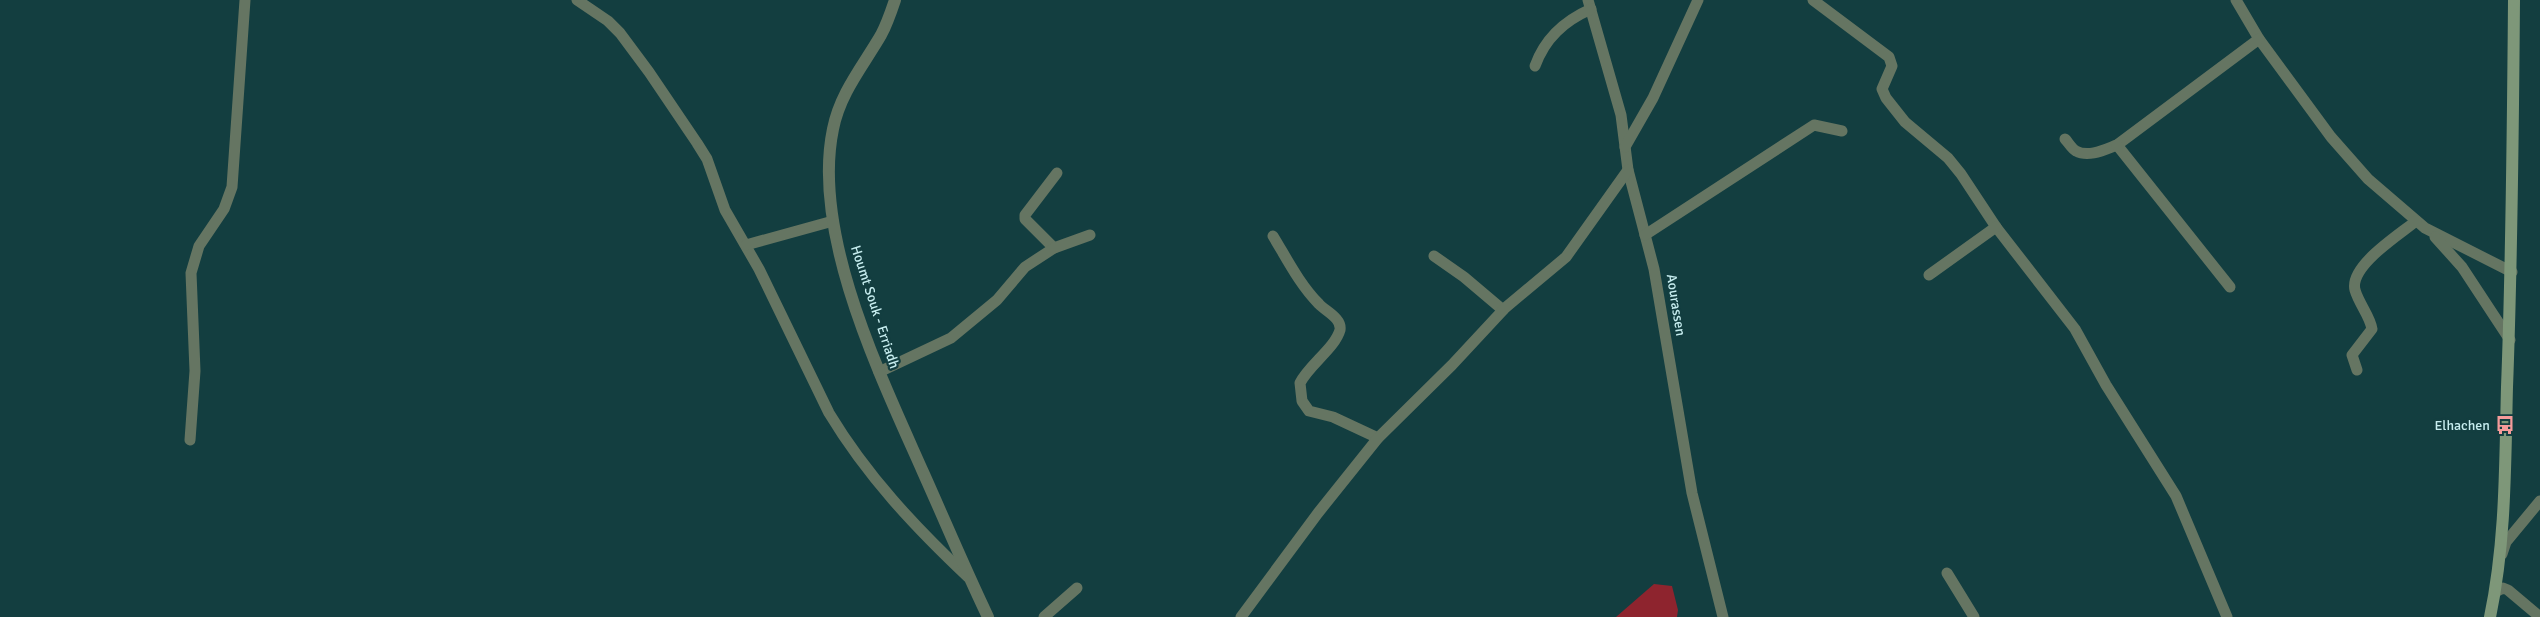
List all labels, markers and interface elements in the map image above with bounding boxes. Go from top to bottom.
street label: Houmt Souk - Erriadh [847,243,903,371]
street label: Aourassen [1663,273,1689,337]
bus stop icon: Elhachen [2494,414,2516,436]
place label: Elhachen [2434,417,2490,434]

